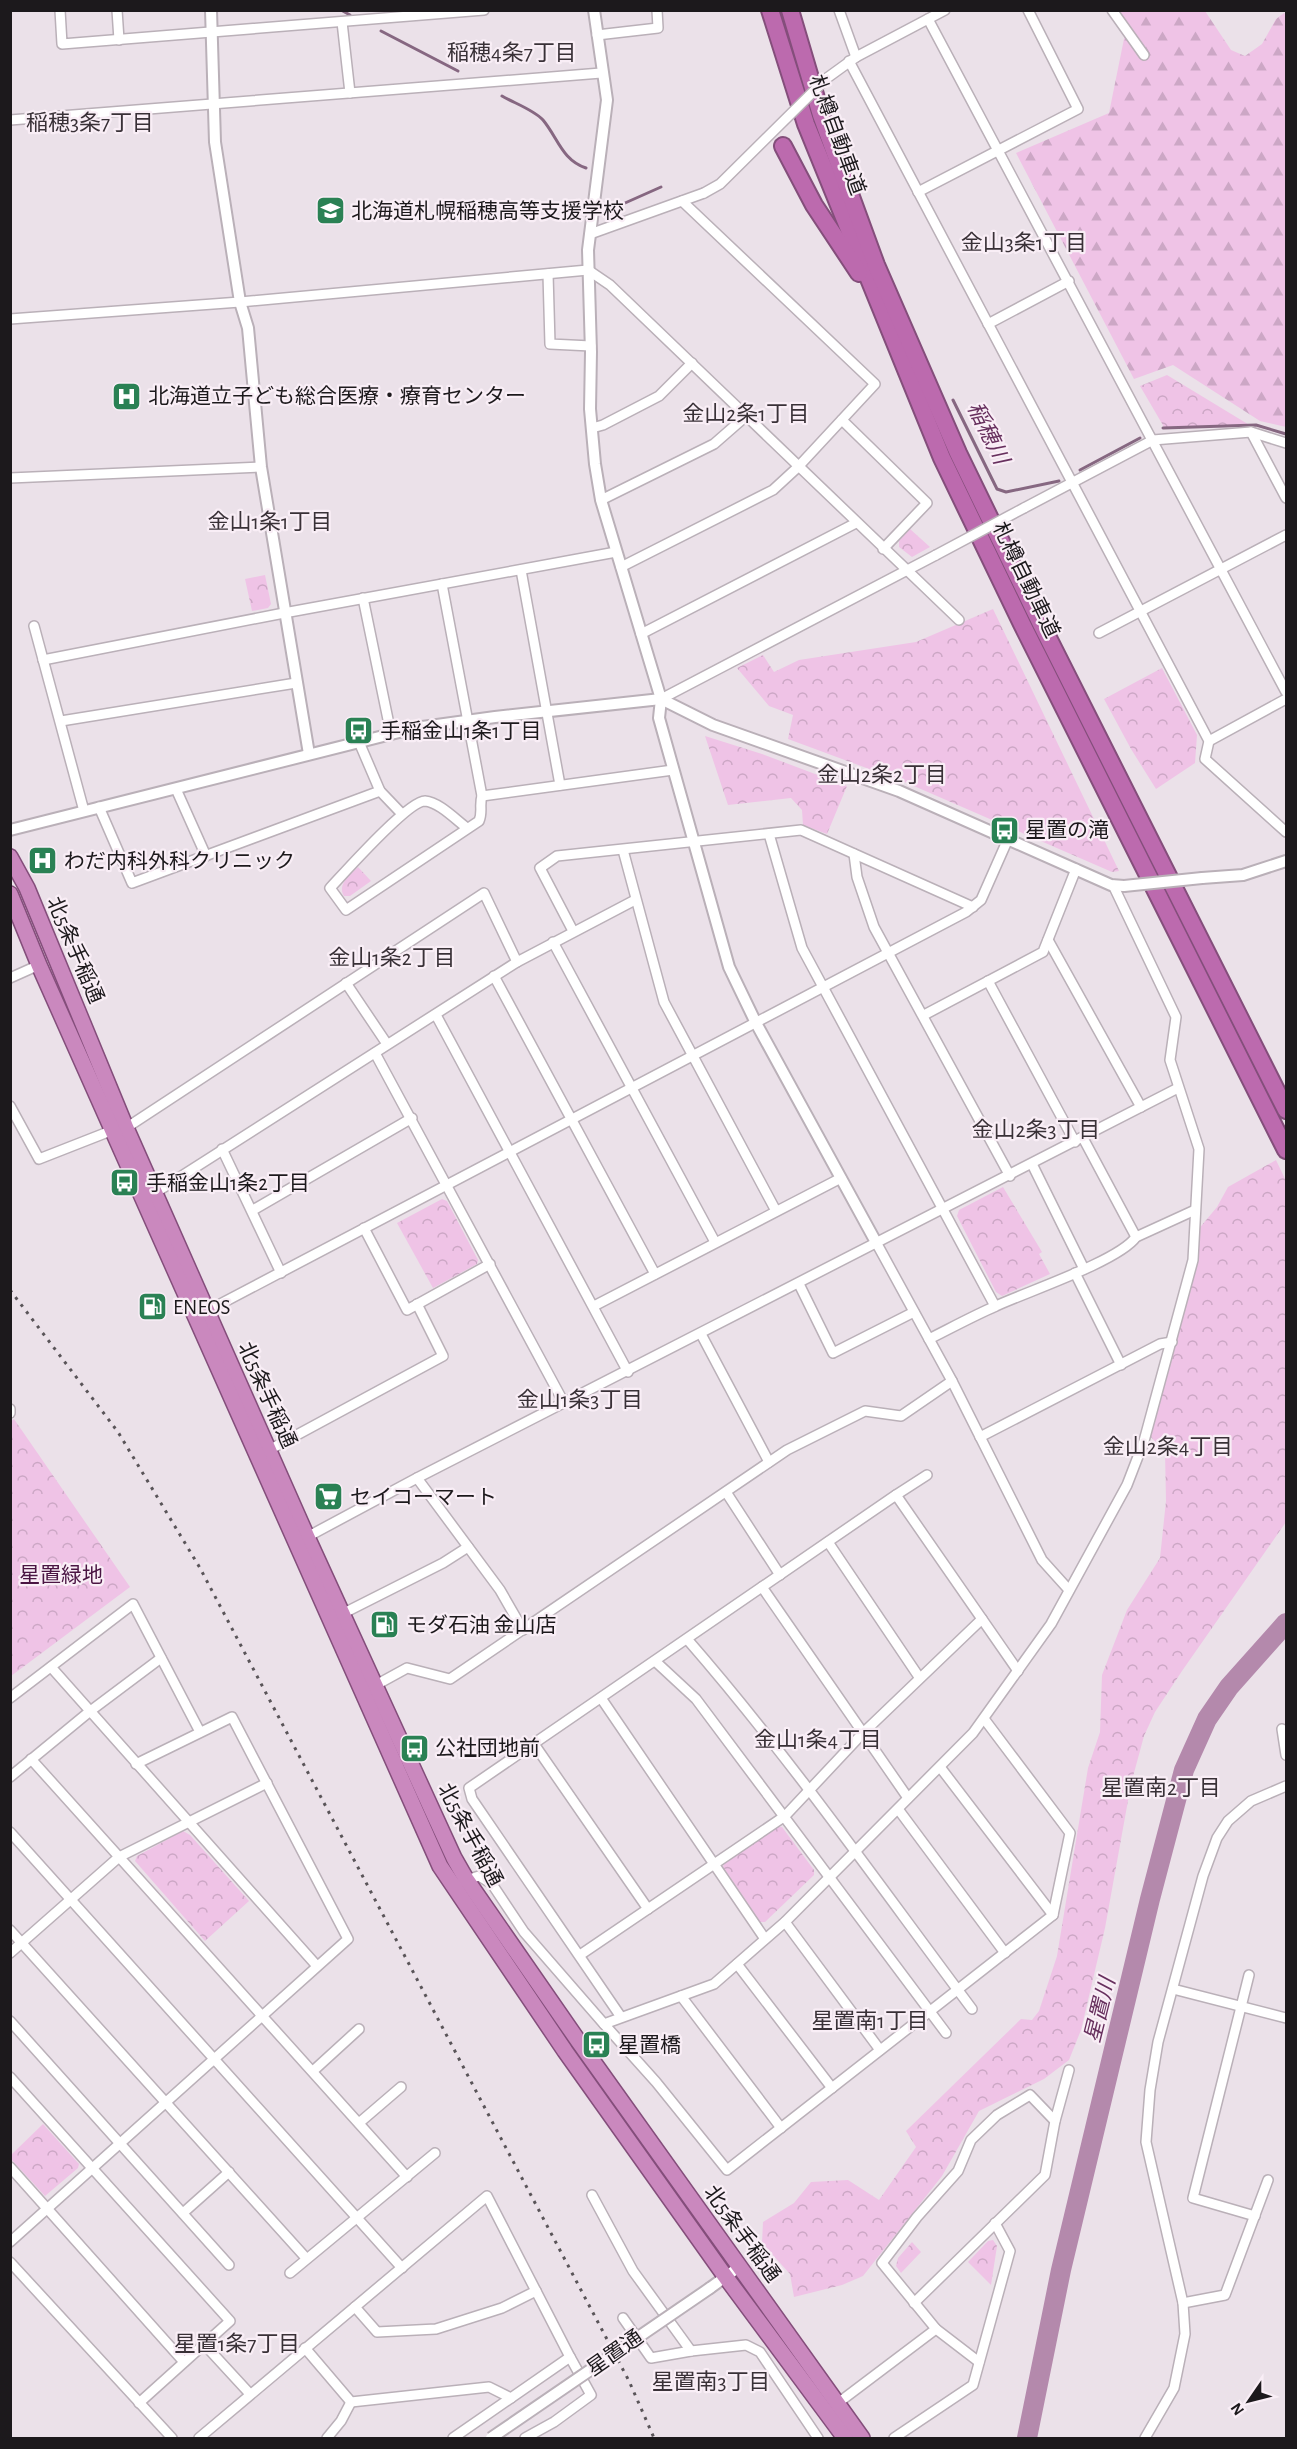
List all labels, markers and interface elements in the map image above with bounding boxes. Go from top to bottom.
district label: 稲穂4条7丁目 [447,41,577,64]
street label: 札樽自動車道 [806,72,869,198]
district label: 稲穂3条7丁目 [26,111,154,134]
school or university icon: 北海道札幌稲穂高等支援学校 [314,195,346,227]
place label: 北海道札幌稲穂高等支援学校 [351,200,624,222]
district label: 金山3条1丁目 [961,231,1087,254]
hospital icon: 北海道立子ども総合医療・療育センター [111,380,143,412]
place label: 北海道立子ども総合医療・療育センター [148,385,526,407]
water label: 稲穂川 [964,398,1014,469]
district label: 金山2条1丁目 [682,402,810,425]
district label: 金山1条1丁目 [207,510,333,533]
street label: 札樽自動車道 [989,518,1064,641]
bus stop icon: 手稲金山1条1丁目 [343,715,375,747]
place label: 手稲金山1条1丁目 [380,720,541,742]
district label: 金山2条2丁目 [817,763,947,786]
bus stop icon: 星置の滝 [988,814,1020,846]
place label: 星置の滝 [1025,819,1109,841]
hospital icon: わだ内科外科クリニック [27,845,59,877]
place label: わだ内科外科クリニック [64,850,295,872]
street label: 北5条手稲通 [43,893,108,1006]
district label: 金山1条2丁目 [328,946,456,969]
district label: 金山2条3丁目 [971,1118,1101,1141]
bus stop icon: 手稲金山1条2丁目 [109,1167,141,1199]
place label: 手稲金山1条2丁目 [146,1172,310,1194]
fuel station icon: ENEOS [136,1291,168,1323]
place label: ENEOS [173,1297,231,1318]
street label: 北5条手稲通 [234,1338,301,1451]
district label: 金山1条3丁目 [517,1388,643,1411]
district label: 金山2条4丁目 [1103,1435,1233,1458]
supermarket icon: セイコーマート [313,1481,345,1513]
place label: セイコーマート [350,1487,497,1508]
park label: 星置緑地 [19,1564,103,1586]
fuel station icon: モダ石油 金山店 [369,1609,401,1641]
place label: モダ石油 金山店 [406,1614,556,1636]
district label: 金山1条4丁目 [754,1728,882,1751]
bus stop icon: 公社団地前 [398,1732,430,1764]
place label: 公社団地前 [435,1737,540,1759]
district label: 星置南2丁目 [1101,1776,1221,1799]
street label: 北5条手稲通 [434,1779,507,1890]
water label: 星置川 [1081,1973,1119,2045]
district label: 星置南1丁目 [811,2009,929,2032]
bus stop icon: 星置橋 [581,2029,613,2061]
place label: 星置橋 [618,2034,681,2056]
street label: 北5条手稲通 [700,2181,785,2286]
street label: 星置通 [583,2326,647,2380]
district label: 星置1条7丁目 [174,2332,300,2355]
district label: 星置南3丁目 [651,2370,771,2393]
north arrow [1219,2371,1279,2431]
text: N [1228,2400,1247,2418]

